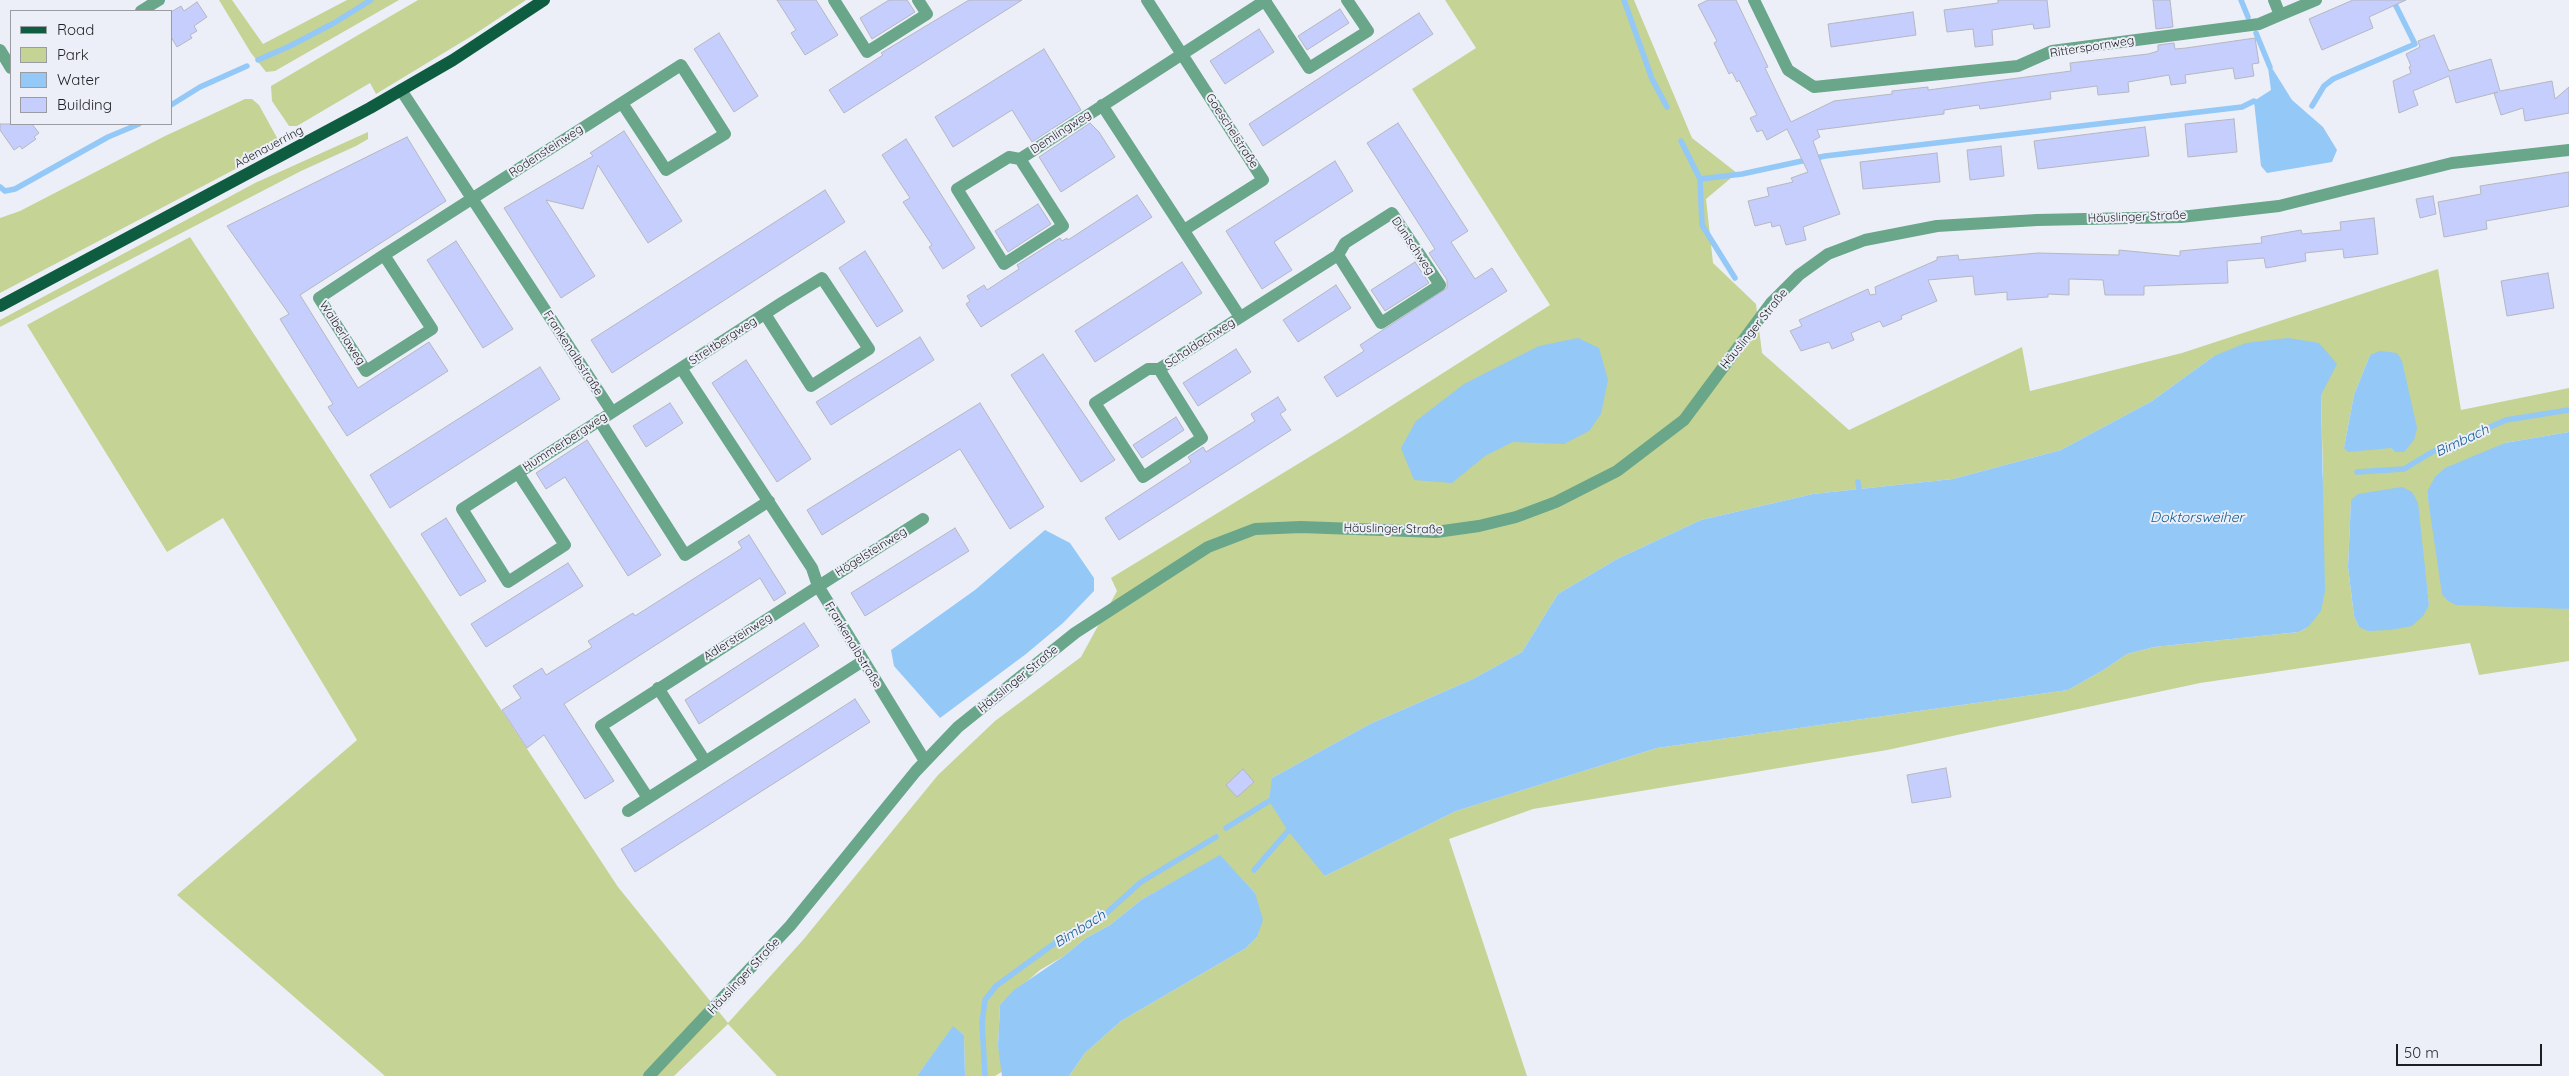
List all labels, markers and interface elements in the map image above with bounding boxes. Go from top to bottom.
legend [10,10,172,125]
text: Road [57,20,94,39]
street label: Ritterspornweg [2049,33,2135,61]
text: Park [57,45,89,64]
text: Water [57,70,100,89]
street label: Goeschelstraße [1203,91,1261,171]
text: Building [57,95,112,114]
street label: Demlingweg [1028,107,1094,157]
street label: Rodensteinweg [506,122,586,180]
street label: Adenauerring [232,123,306,171]
street label: Häuslinger Straße [2087,208,2187,226]
street label: Dünischweg [1388,214,1438,278]
street label: Häuslinger Straße [1717,286,1791,372]
street label: Walberlaweg [316,298,368,368]
street label: Frankenalbstraße [540,308,606,398]
street label: Streitbergweg [686,314,760,368]
street label: Schaldachweg [1162,315,1238,371]
street label: Hummerbergweg [520,409,610,475]
water label: Bimbach [2433,421,2491,461]
water label: Doktorsweiher [2150,510,2244,526]
street label: Häuslinger Straße [1343,521,1443,537]
street label: Högelsteinweg [832,524,910,580]
street label: Frankenalbstraße [822,599,884,691]
street label: Adlersteinweg [701,610,775,664]
street label: Häuslinger Straße [975,642,1061,716]
water label: Bimbach [1051,907,1109,951]
street label: Häuslinger Straße [705,935,783,1017]
scale bar [2399,1034,2545,1066]
text: 50 m [2404,1043,2439,1062]

